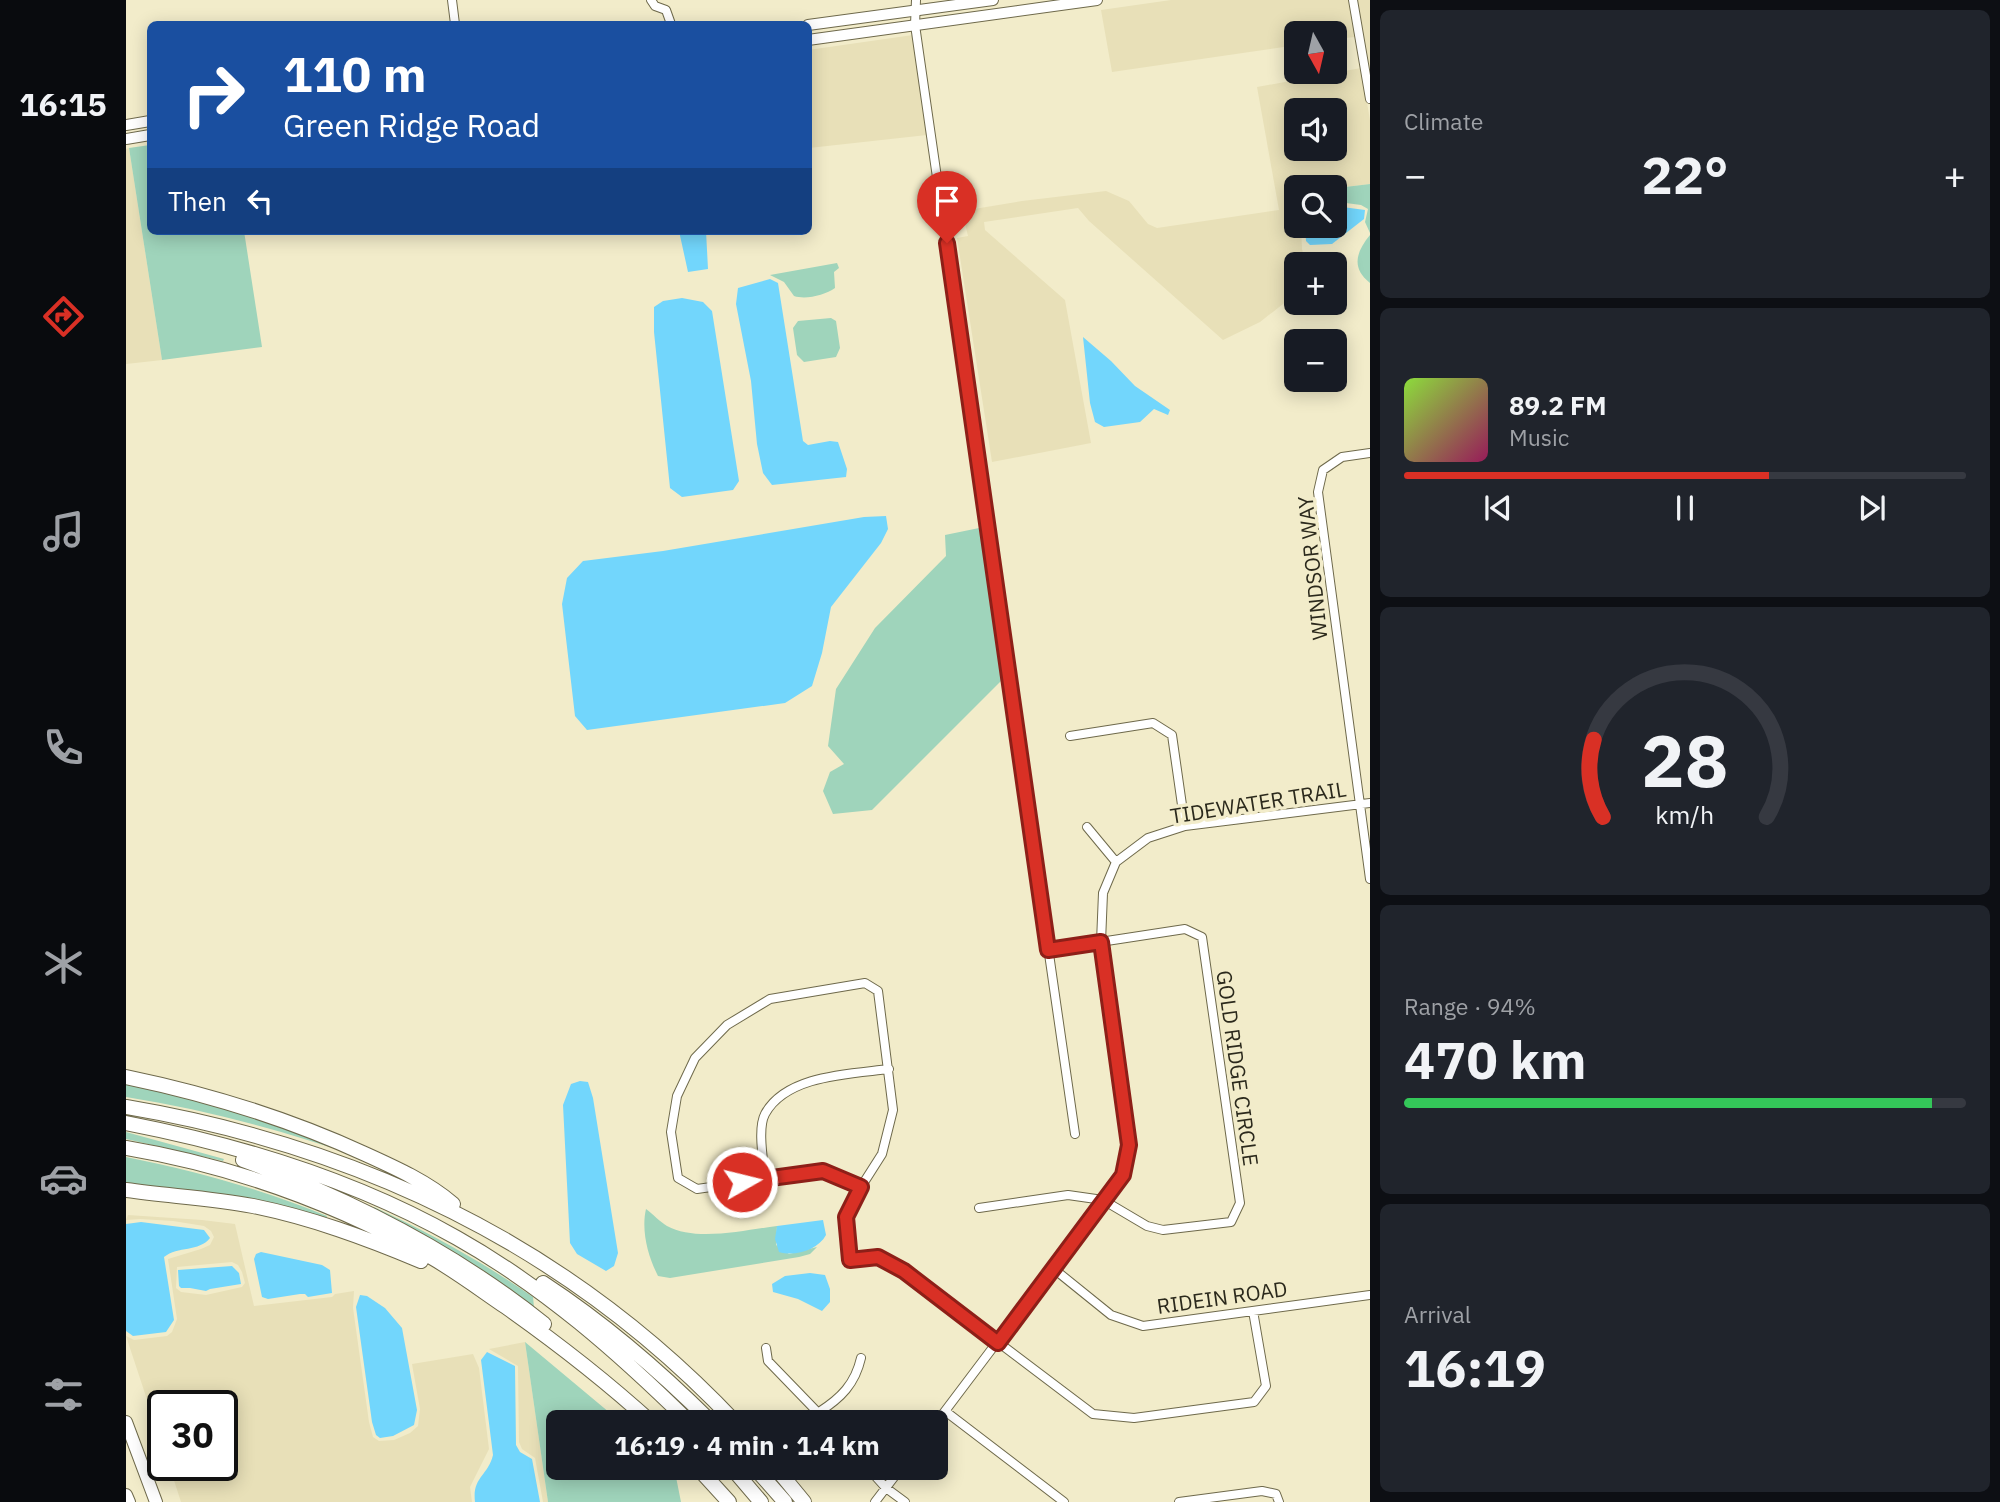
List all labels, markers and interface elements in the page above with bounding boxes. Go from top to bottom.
north arrow [1284,21,1348,84]
map controls [1284,21,1347,392]
text: 110 m [283,42,427,105]
icon: right [168,49,259,140]
text: 16:15 [19,83,107,125]
button: sound [1284,98,1347,161]
text: Green Ridge Road [283,104,540,146]
text: Climate [1404,106,1483,136]
text: 22° [1642,141,1728,208]
text: − [1404,150,1427,199]
text: + [1943,150,1966,199]
pin [917,171,977,243]
button: search [1284,175,1347,238]
icon: left [241,182,279,220]
icon: arrive [928,182,966,220]
text: Then [168,184,227,218]
button: + [1284,252,1347,315]
icon: directions [39,292,88,341]
button: − [1284,329,1347,392]
text: 89.2 FM [1509,388,1607,422]
text: Music [1509,422,1569,452]
icon: previous [1479,489,1517,527]
icon: pause [1666,489,1704,527]
icon: next [1853,489,1891,527]
street label: WINDSOR WAY [1290,494,1333,642]
icon: music [39,507,88,556]
text: 28 [1641,712,1729,807]
icon: phone [39,723,88,772]
street label: TIDEWATER TRAIL [1168,774,1348,830]
text: km/h [1656,798,1714,831]
icon: climate [39,939,88,988]
street label: GOLD RIDGE CIRCLE [1210,968,1266,1168]
text: Range · 94% [1404,991,1536,1021]
text: 470 km [1404,1026,1586,1093]
position arrow [705,1145,779,1219]
icon: car [39,1154,88,1203]
street label: RIDEIN ROAD [1155,1274,1289,1320]
text: Arrival [1404,1299,1471,1329]
text: 16:19 [1404,1334,1546,1401]
icon: filters [39,1370,88,1419]
speed limit sign: 30 [147,1390,238,1481]
text: 16:19 · 4 min · 1.4 km [614,1428,880,1462]

